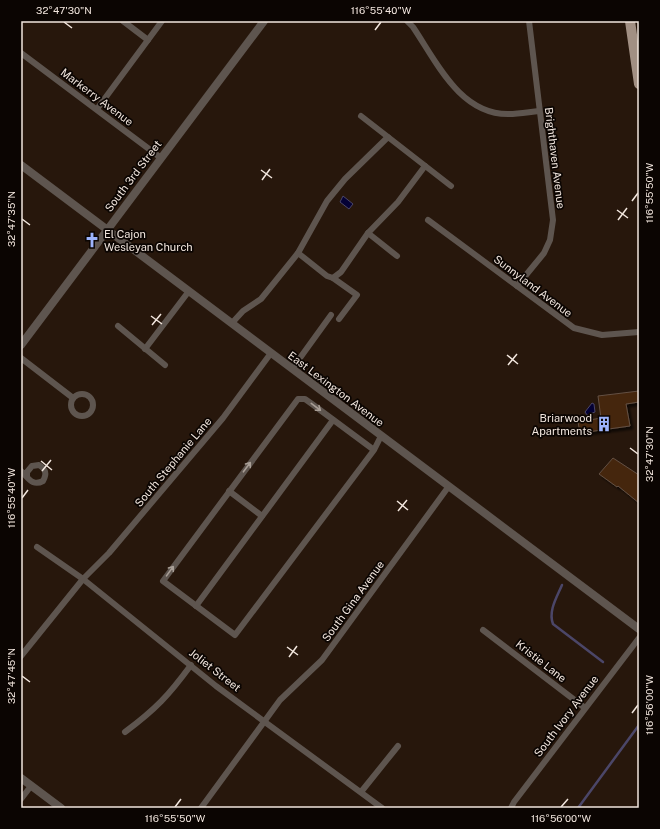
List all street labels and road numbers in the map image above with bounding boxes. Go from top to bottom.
street label: Markerry Avenue [59,66,135,128]
street label: Brighthaven Avenue [543,106,567,210]
street label: South 3rd Street [102,138,164,214]
street label: Sunnyland Avenue [491,253,575,319]
street label: East Lexington Avenue [286,349,386,429]
street label: South Stephanie Lane [132,415,214,509]
street label: South Gina Avenue [320,558,386,644]
street label: Kristie Lane [513,638,569,684]
street label: Joliet Street [187,646,243,694]
street label: South Ivory Avenue [531,673,601,759]

